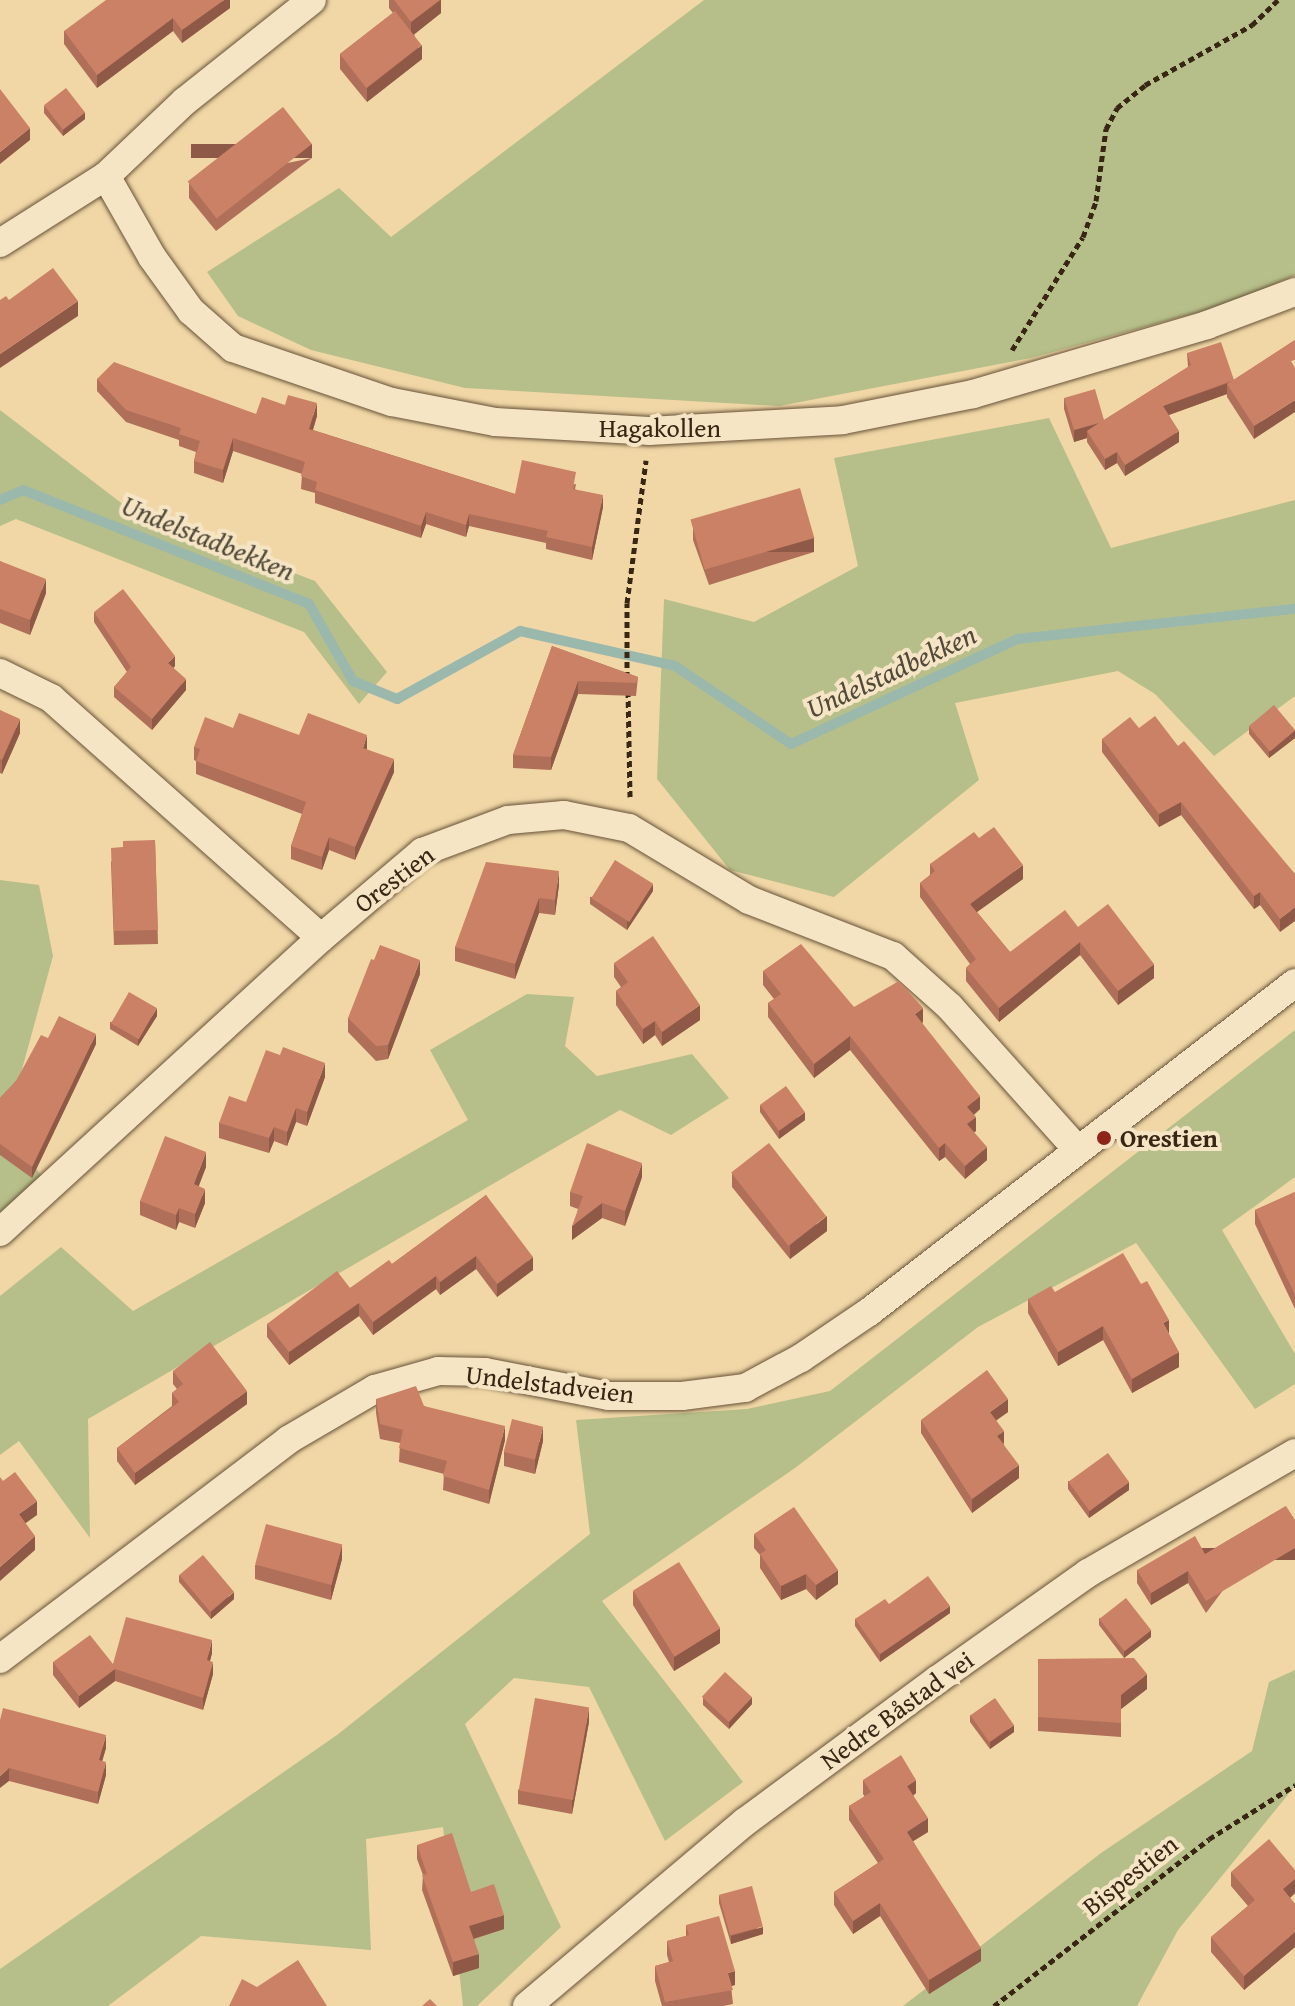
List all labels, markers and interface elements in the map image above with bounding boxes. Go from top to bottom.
street label: Hagakollen [599,412,721,444]
water label: Undelstadbekken [117,488,299,588]
water label: Undelstadbekken [801,617,981,725]
street label: Orestien [348,839,440,919]
place label: Orestien [1120,1122,1218,1154]
marker: Orestien [1095,1129,1113,1147]
street label: Undelstadveien [464,1358,636,1410]
street label: Nedre Båstad vei [814,1644,980,1776]
street label: Bispestien [1076,1828,1184,1922]

